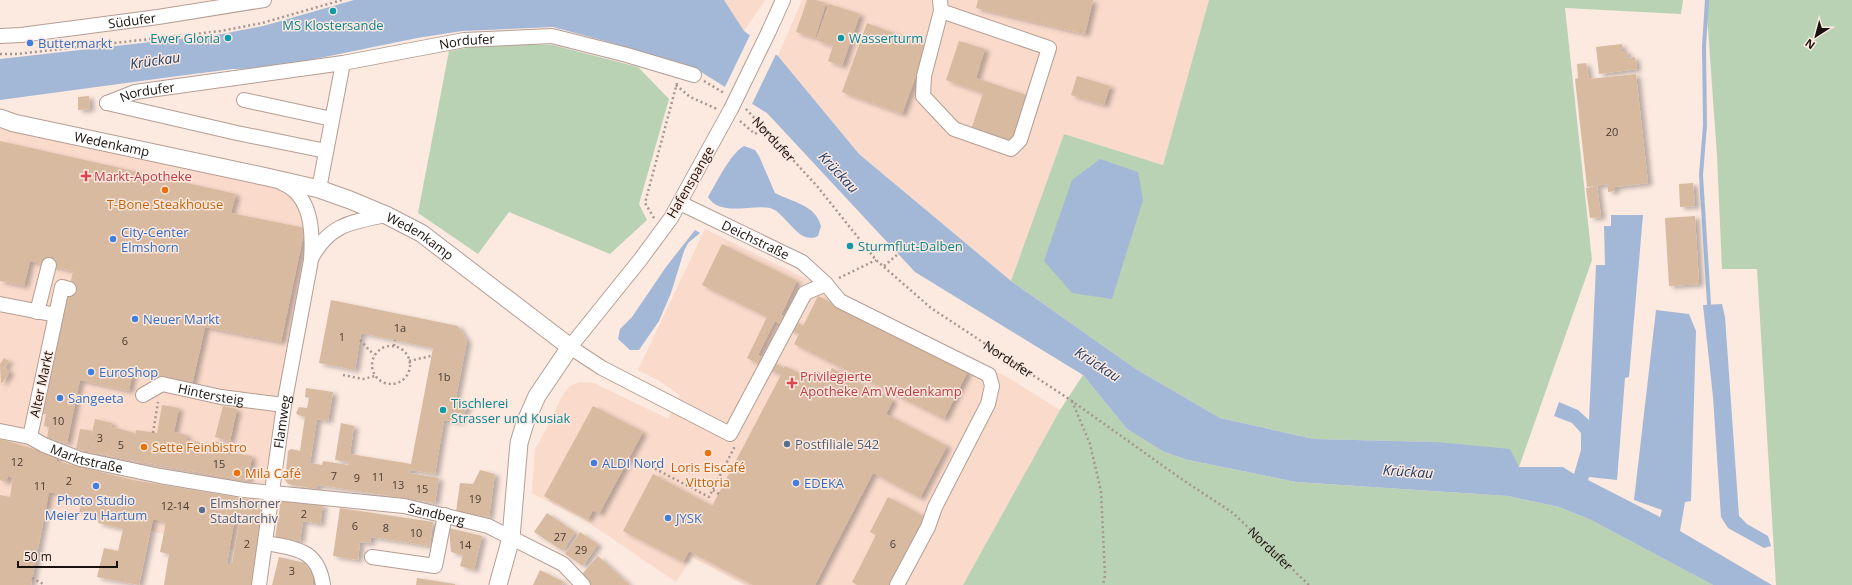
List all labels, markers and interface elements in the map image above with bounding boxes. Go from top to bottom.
marker: MS Klostersande [328,6,338,16]
street label: Südufer [107,8,158,32]
place label: MS Klostersande [282,16,384,34]
north arrow [1796,16,1836,56]
place label: Ewer Gloria [150,29,220,47]
place label: Wasserturm [849,29,923,47]
street label: Nordufer [438,30,496,54]
marker: Ewer Gloria [223,33,233,43]
marker: Wasserturm [836,33,846,43]
place label: Buttermarkt [38,34,113,52]
text: N [1802,36,1818,53]
marker: Buttermarkt [25,38,35,48]
water label: Krückau [129,47,181,73]
street label: Nordufer [117,77,176,106]
street label: Nordufer [748,112,800,166]
house number: 20 [1606,124,1618,139]
street label: Wedenkamp [73,127,151,161]
street label: Hafenspange [662,143,718,221]
water label: Krückau [815,147,863,197]
place label: Markt-Apotheke [94,167,192,185]
marker: Markt-Apotheke [81,171,91,181]
marker: T-Bone Steakhouse [160,185,170,195]
place label: T-Bone Steakhouse [107,195,223,213]
street label: Wedenkamp [384,208,458,264]
street label: Deichstraße [719,216,792,264]
place label: City-Center Elmshorn [121,223,189,256]
marker: City-Center Elmshorn [108,234,118,244]
place label: Sturmflut-Dalben [858,237,963,255]
marker: Sturmflut-Dalben [845,241,855,251]
place label: Neuer Markt [143,310,220,328]
marker: Neuer Markt [130,314,140,324]
house number: 1a [394,320,406,335]
house number: 1 [339,329,345,344]
house number: 6 [122,333,128,348]
street label: Nordufer [980,336,1037,382]
water label: Krückau [1072,342,1124,386]
street label: Alter Markt [25,349,57,419]
place label: EuroShop [99,363,158,381]
marker: EuroShop [86,367,96,377]
place label: Privilegierte Apotheke Am Wedenkamp [800,367,962,400]
house number: 1b [437,369,451,384]
marker: Privilegierte Apotheke Am Wedenkamp [787,378,797,388]
street label: Hintersteig [176,379,245,409]
place label: Sangeeta [68,389,124,407]
marker: Sangeeta [55,393,65,403]
street label: Flamweg [269,393,295,449]
place label: Tischlerei Strasser und Kusiak [451,394,571,427]
marker: Tischlerei Strasser und Kusiak [438,405,448,415]
house number: 10 [52,413,64,428]
house number: 3 [97,430,103,445]
place label: Postfiliale 542 [795,435,879,453]
house number: 5 [118,437,124,452]
place label: Sette Feinbistro [152,438,247,456]
street label: Marktstraße [48,439,124,477]
marker: Postfiliale 542 [782,439,792,449]
marker: Sette Feinbistro [139,442,149,452]
marker: Loris Eiscafé Vittoria [703,448,713,458]
house number: 12 [11,454,23,469]
place label: ALDI Nord [602,454,664,472]
house number: 15 [213,456,225,471]
marker: ALDI Nord [589,458,599,468]
place label: Loris Eiscafé Vittoria [671,458,745,491]
water label: Krückau [1382,460,1434,482]
place label: Mila Café [245,464,301,482]
marker: Mila Café [232,468,242,478]
house number: 7 [331,468,337,483]
house number: 11 [372,469,384,484]
house number: 9 [354,470,360,485]
house number: 2 [66,473,72,488]
place label: EDEKA [804,474,845,492]
house number: 13 [392,477,404,492]
house number: 11 [34,478,46,493]
marker: EDEKA [791,478,801,488]
marker: Photo Studio Meier zu Hartum [91,481,101,491]
house number: 15 [416,481,428,496]
place label: Photo Studio Meier zu Hartum [45,491,147,524]
house number: 19 [469,491,481,506]
place label: Elmshorner Stadtarchiv [210,494,281,527]
house number: 12-14 [161,498,190,513]
street label: Sandberg [406,498,467,529]
marker: Elmshorner Stadtarchiv [197,505,207,515]
house number: 2 [301,506,307,521]
place label: JYSK [674,509,702,527]
marker: JYSK [663,513,673,523]
house number: 6 [352,518,358,533]
house number: 8 [383,520,389,535]
street label: Nordufer [1244,523,1297,575]
house number: 10 [410,525,422,540]
house number: 27 [554,529,566,544]
house number: 2 [244,536,250,551]
house number: 6 [890,536,896,551]
house number: 14 [459,537,472,552]
house number: 29 [575,542,587,557]
scale bar [18,543,117,569]
text: 50 m [24,548,52,565]
house number: 3 [289,563,295,578]

